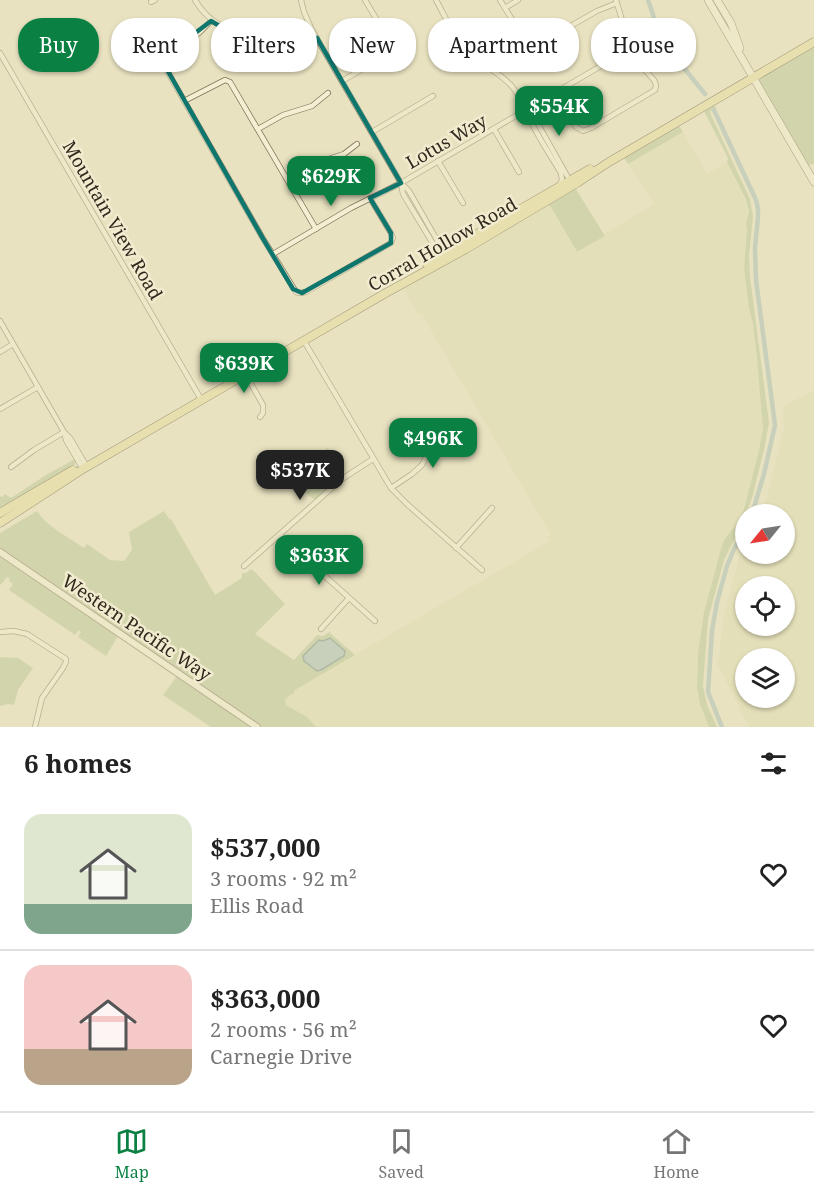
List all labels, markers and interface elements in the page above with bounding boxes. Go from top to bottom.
chip: Buy [18,18,99,72]
chip: Rent [111,18,199,72]
chip: Filters [211,18,317,72]
chip: New [329,18,416,72]
chip: Apartment [428,18,579,72]
chip: House [591,18,696,72]
pin: $554K [517,86,601,137]
text: $554K [529,92,589,119]
street label: Lotus Way [401,108,492,174]
street label: Mountain View Road [58,136,168,304]
pin: $629K [289,156,373,207]
text: $629K [301,162,361,189]
street label: Corral Hollow Road [363,192,521,296]
pin: $639K [202,343,286,394]
text: $639K [214,349,274,376]
pin: $496K [391,418,475,469]
text: $496K [403,424,463,451]
pin: $537K [258,450,342,501]
text: $537K [270,456,330,483]
north arrow [735,504,795,564]
map controls [735,504,795,708]
pin: $363K [277,535,361,586]
text: $363K [289,541,349,568]
street label: Western Pacific Way [58,568,217,686]
button: locate [735,576,795,636]
button: layers [735,648,795,708]
text: 6 homes [24,745,132,781]
icon: filters [757,747,790,780]
text: $537,000 [210,829,320,865]
icon: home [72,838,144,910]
icon: heart [757,858,790,891]
text: 3 rooms · 92 m² [210,865,357,892]
text: Ellis Road [210,892,304,919]
text: $363,000 [210,980,320,1016]
icon: home [72,989,144,1061]
icon: heart [757,1009,790,1042]
text: 2 rooms · 56 m² [210,1016,357,1043]
text: Carnegie Drive [210,1043,352,1070]
tab: Map [115,1125,149,1183]
tab: Saved [378,1125,424,1183]
tab: Home [654,1125,699,1183]

